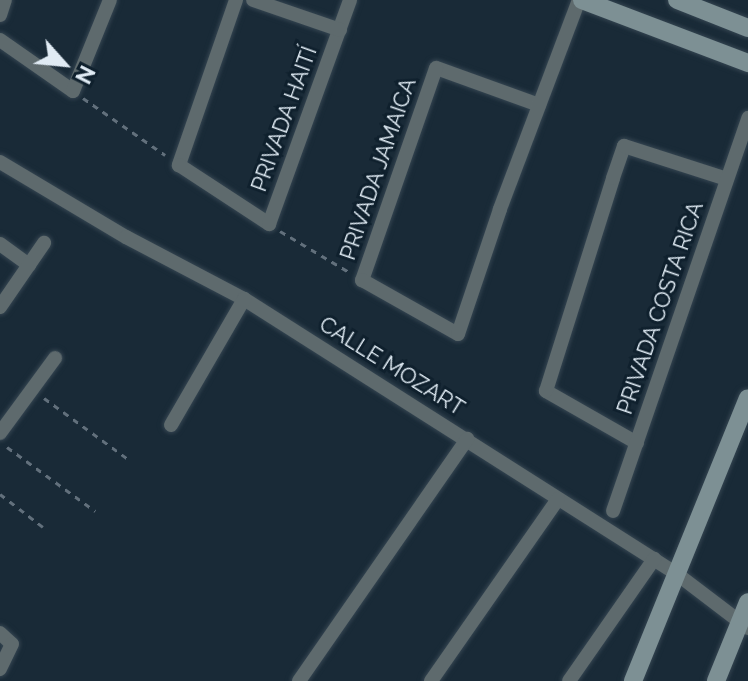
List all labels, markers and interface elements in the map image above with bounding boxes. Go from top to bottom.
north arrow [24,24,104,104]
street label: PRIVADA HAITÍ [245,43,323,195]
text: N [70,62,101,88]
street label: PRIVADA JAMAICA [334,74,422,264]
street label: PRIVADA COSTA RICA [611,198,709,418]
street label: CALLE MOZART [315,311,469,421]

